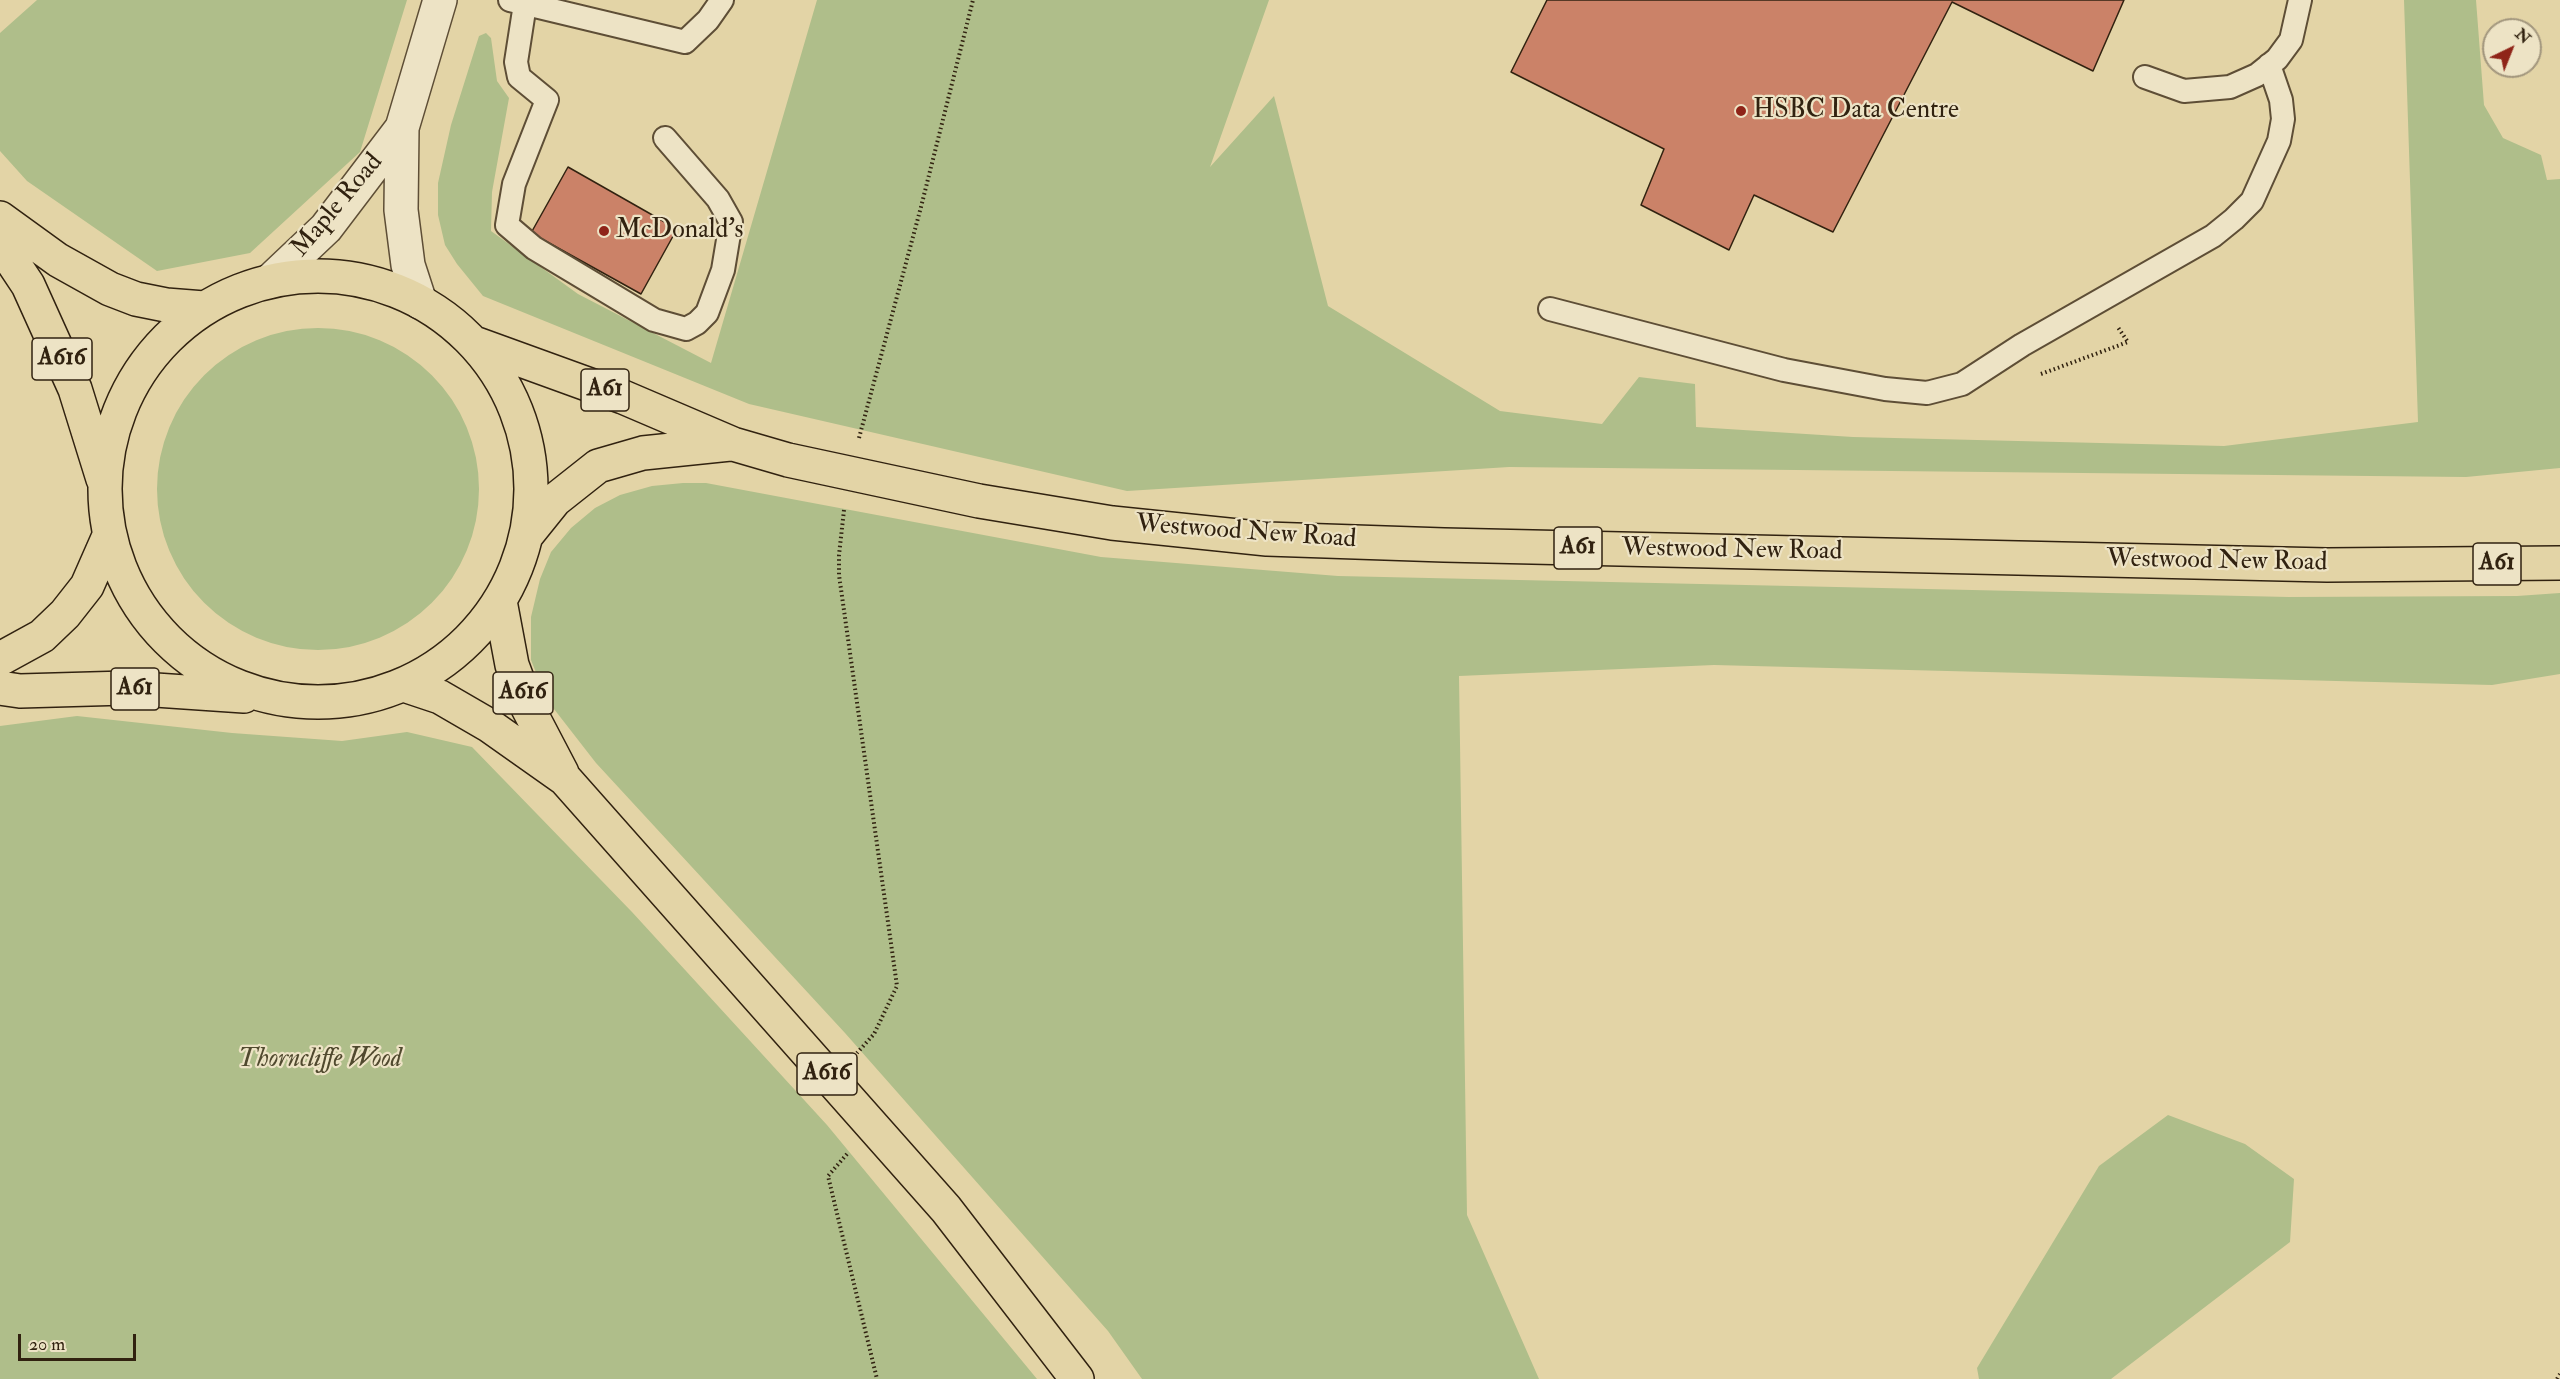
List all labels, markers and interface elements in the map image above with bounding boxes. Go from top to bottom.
north arrow [2482,18,2542,78]
text: N [2511,24,2535,48]
place label: HSBC Data Centre [1753,95,1959,127]
marker: HSBC Data Centre [1734,104,1748,118]
street label: Maple Road [286,148,390,264]
place label: McDonald's [616,215,743,247]
marker: McDonald's [597,224,611,238]
road number: A616 [32,338,92,380]
road number: A61 [581,369,629,411]
street label: Westwood New Road [1135,510,1357,556]
road number: A61 [1554,527,1602,569]
street label: Westwood New Road [1621,533,1843,569]
road number: A61 [2473,543,2521,585]
street label: Westwood New Road [2106,544,2328,580]
road number: A61 [111,668,159,710]
road number: A616 [493,672,553,714]
park label: Thorncliffe Wood [238,1044,402,1076]
road number: A616 [797,1053,857,1095]
scale bar [21,1322,140,1360]
text: 20 m [29,1333,65,1356]

